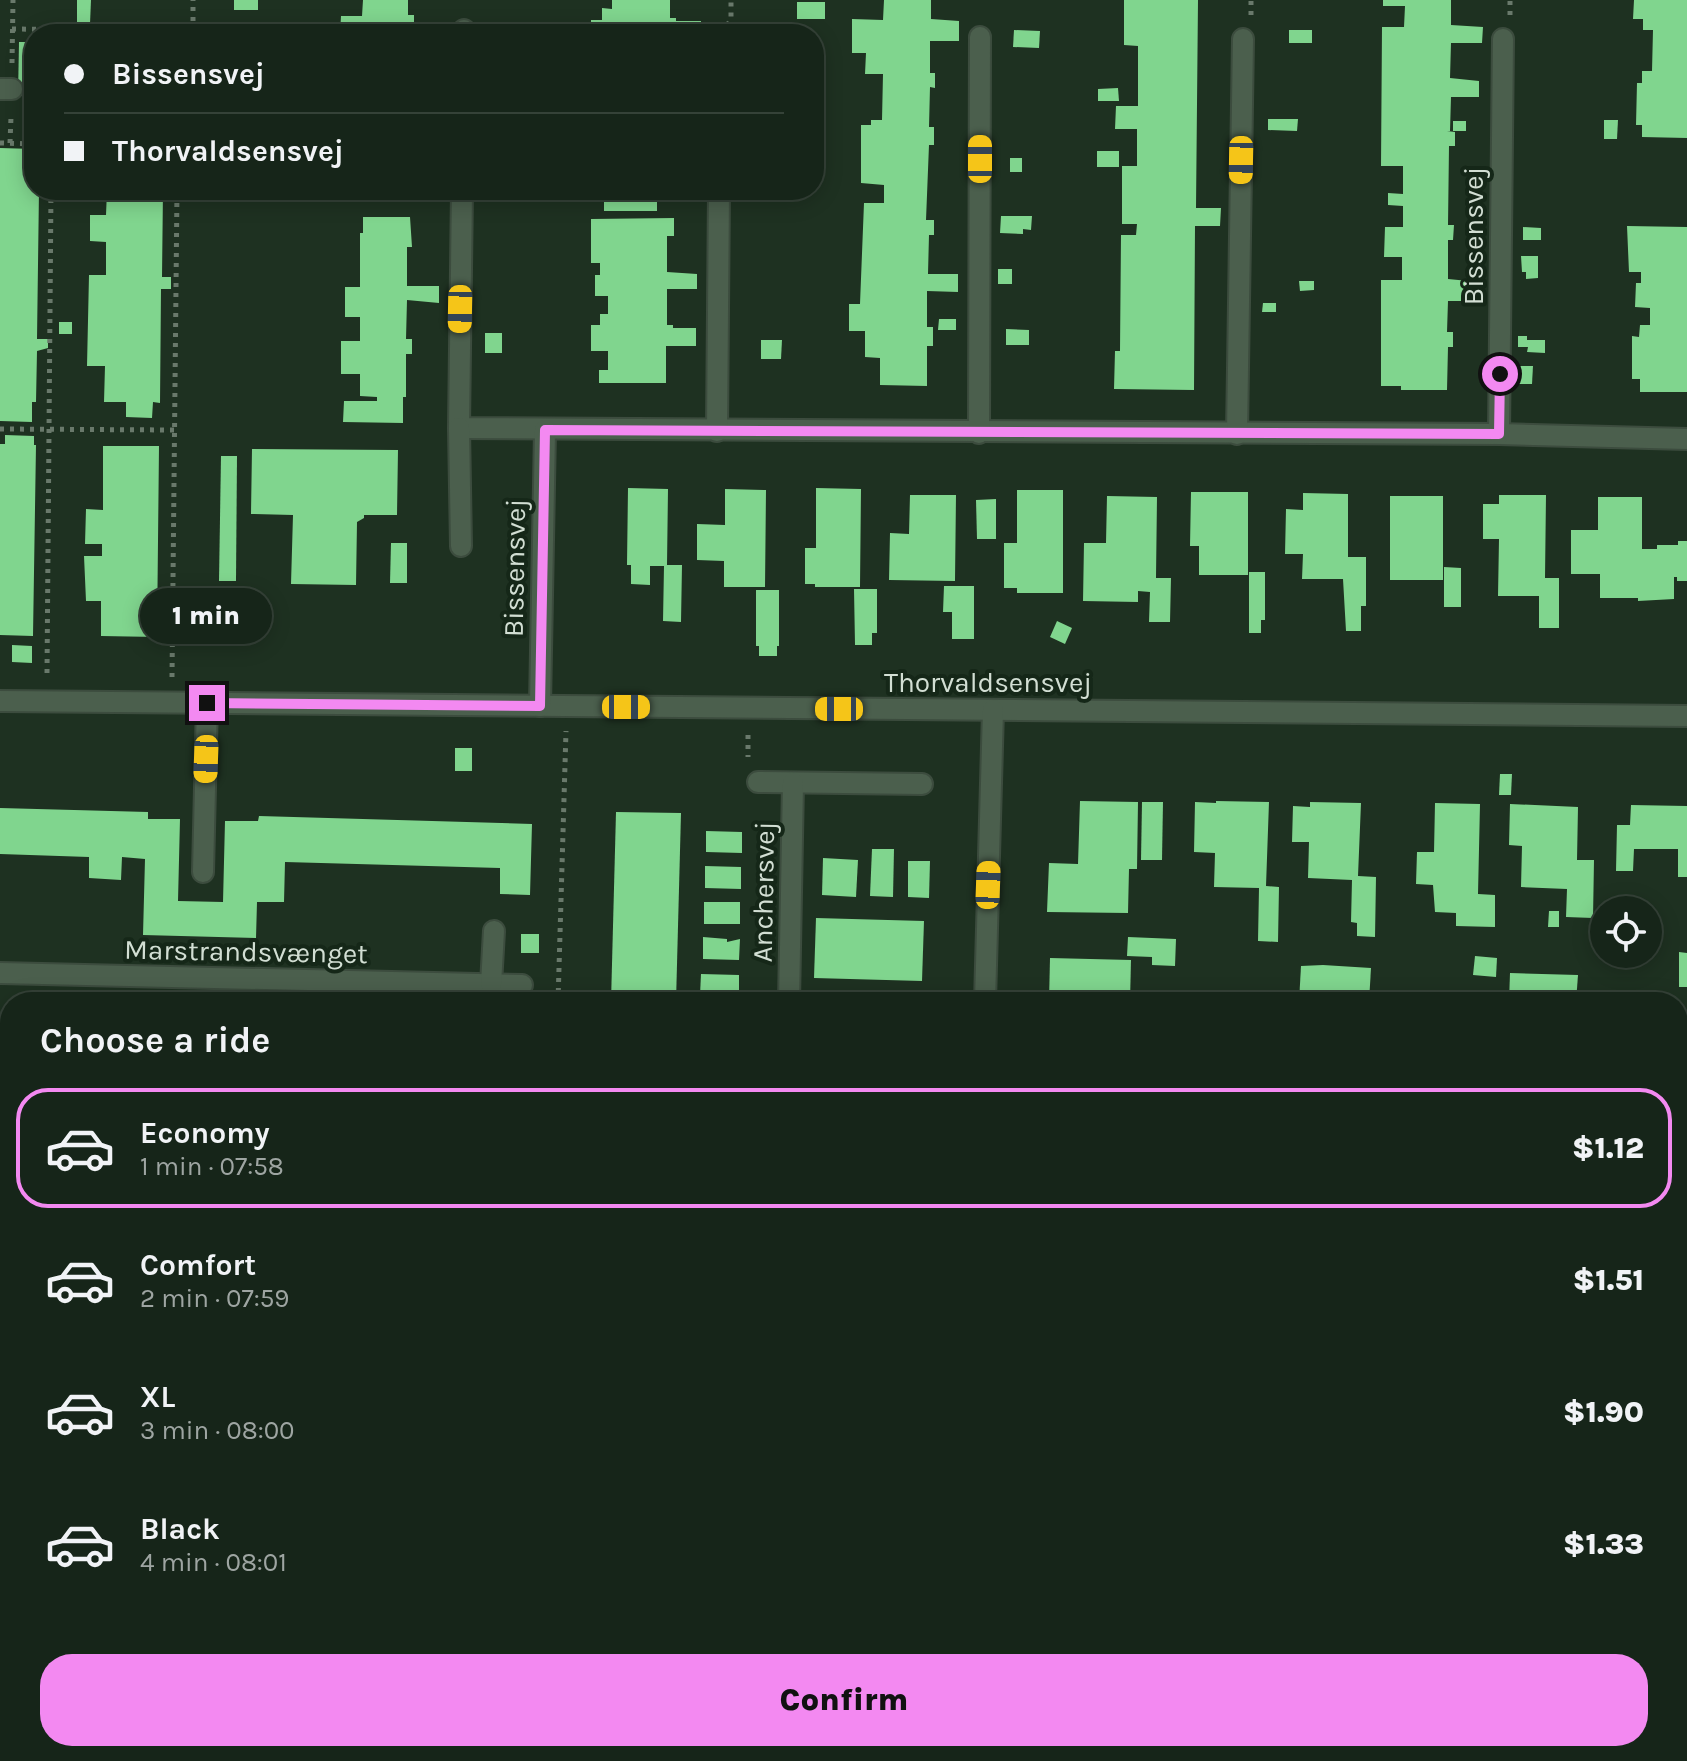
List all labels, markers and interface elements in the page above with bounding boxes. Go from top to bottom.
text: Bissensvej [112,56,265,92]
text: Thorvaldsensvej [112,133,344,169]
car [968,135,992,183]
car [1229,136,1253,184]
street label: Bissensvej [1457,167,1490,305]
car [448,285,472,333]
route start [1482,356,1518,392]
street label: Bissensvej [497,499,532,637]
callout: 1 min [141,587,273,643]
text: 1 min [172,600,240,631]
street label: Thorvaldsensvej [884,666,1092,699]
route end [189,685,225,721]
car [602,695,650,719]
car [815,697,863,721]
car [193,735,219,783]
street label: Anchersvej [746,821,781,963]
car [975,861,1001,909]
map controls [1590,896,1662,968]
button: locate [1590,896,1662,968]
street label: Marstrandsvænget [124,933,368,970]
text: Choose a ride [40,1019,270,1061]
icon: car [44,1112,116,1184]
text: Economy [140,1115,270,1151]
text: $1.12 [1572,1130,1644,1166]
text: 1 min · 07:58 [140,1151,284,1182]
icon: car [44,1244,116,1316]
text: Comfort [140,1247,256,1283]
text: $1.51 [1573,1262,1644,1298]
text: 2 min · 07:59 [140,1283,289,1314]
icon: car [44,1376,116,1448]
text: XL [140,1379,175,1415]
text: $1.90 [1563,1394,1644,1430]
text: 3 min · 08:00 [140,1415,295,1446]
icon: car [44,1508,116,1580]
text: Black [140,1511,220,1547]
text: $1.33 [1563,1526,1644,1562]
text: 4 min · 08:01 [140,1547,287,1578]
button: Confirm [40,1654,1648,1746]

